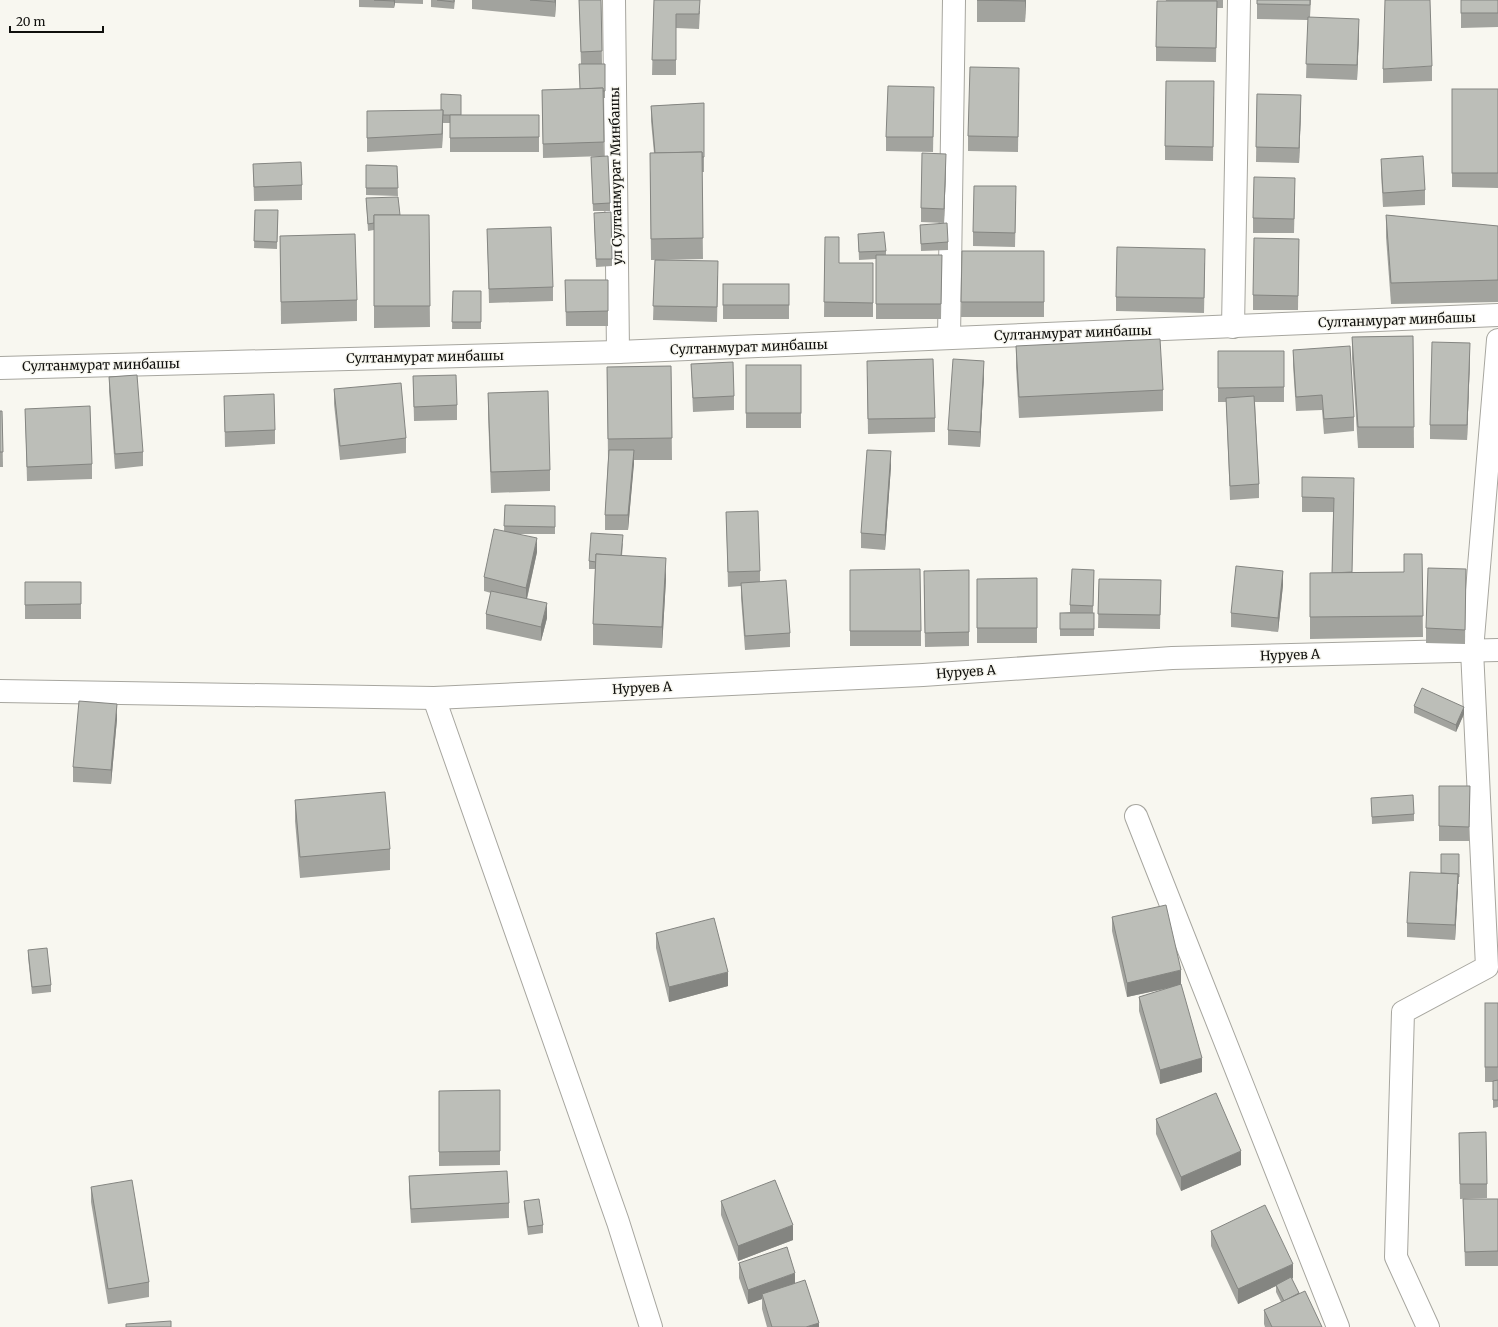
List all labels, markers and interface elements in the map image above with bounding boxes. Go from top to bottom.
scale bar [10,8,103,34]
text: 20 m [16,14,45,29]
street label: ул Султанмурат Минбашы [606,87,626,265]
street label: Султанмурат минбашы [1318,309,1476,331]
street label: Султанмурат минбашы [994,322,1152,344]
street label: Султанмурат минбашы [670,336,828,358]
street label: Султанмурат минбашы [346,347,504,367]
street label: Султанмурат минбашы [22,355,180,375]
street label: Нуруев А [1260,645,1321,665]
street label: Нуруев А [936,661,997,683]
street label: Нуруев А [612,678,673,698]

